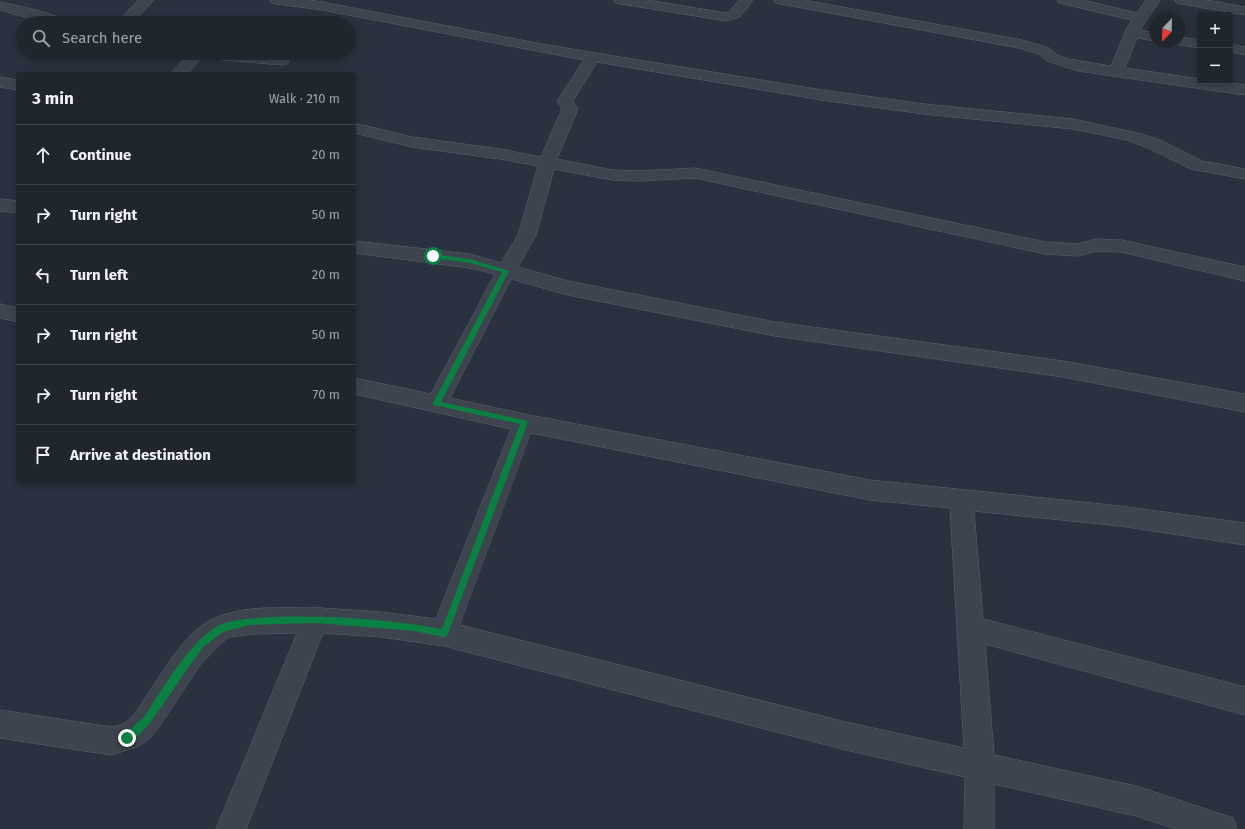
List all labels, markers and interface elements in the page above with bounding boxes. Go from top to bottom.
north arrow [1149,12,1185,48]
map controls [1197,12,1233,84]
button: + [1197,12,1233,48]
search box [16,16,356,60]
icon: search [30,27,52,49]
text: Search here [62,29,142,47]
button: − [1197,48,1233,84]
text: 3 min [32,88,74,109]
text: Walk · 210 m [269,91,340,106]
icon: ahead [32,144,54,166]
text: Continue [70,146,131,164]
text: 20 m [312,147,340,162]
icon: right [32,204,54,226]
text: Turn right [70,206,137,224]
text: 50 m [312,207,340,222]
route start [424,247,442,265]
icon: left [32,264,54,286]
text: Turn left [70,266,128,284]
text: 20 m [312,267,340,282]
icon: right [32,324,54,346]
text: Turn right [70,326,137,344]
text: 50 m [312,327,340,342]
icon: right [32,384,54,406]
text: Turn right [70,386,137,404]
text: 70 m [313,387,340,402]
icon: arrive [32,444,54,466]
text: Arrive at destination [70,446,211,464]
route end [118,729,136,747]

